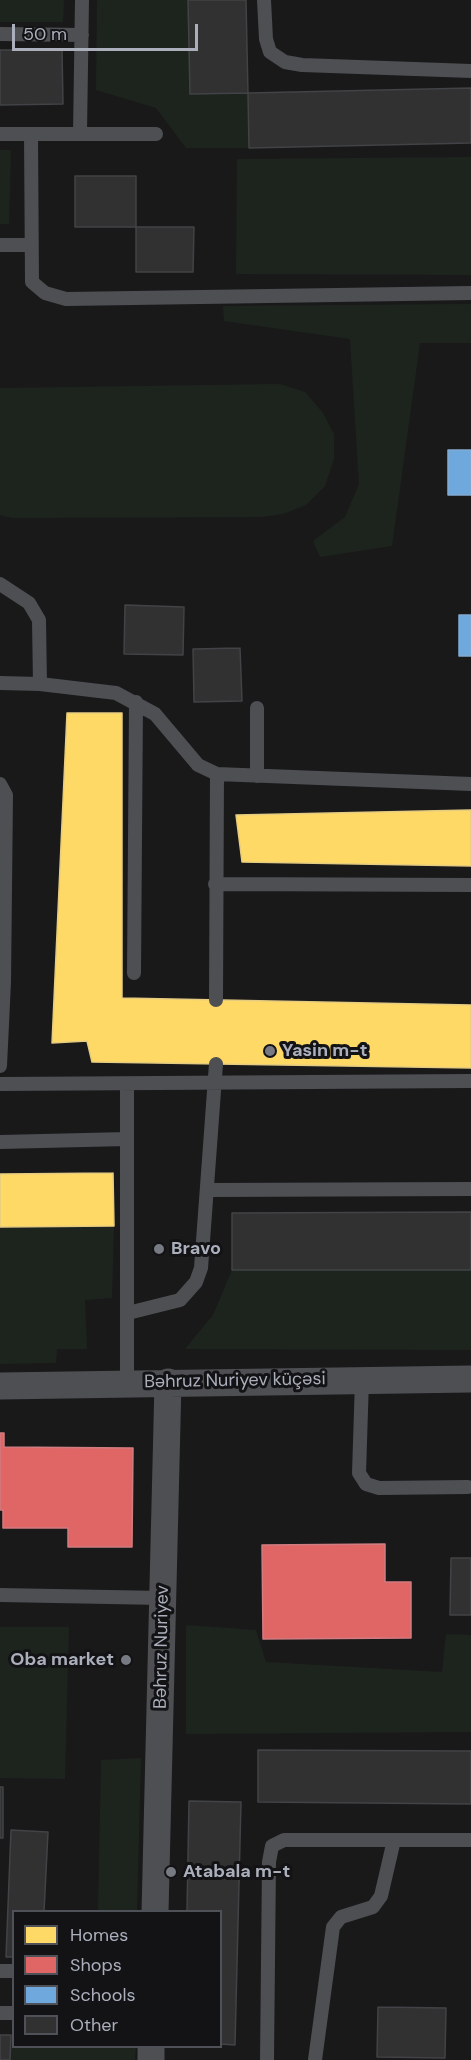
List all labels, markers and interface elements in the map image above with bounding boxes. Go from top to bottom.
scale bar [15,12,201,50]
text: 50 m [23,22,67,46]
place label: Yasin m-t [282,1040,367,1062]
marker: Yasin m-t [263,1044,277,1058]
place label: Bravo [171,1238,221,1260]
marker: Bravo [152,1242,166,1256]
street label: Bəhruz Nuriyev küçəsi [144,1369,326,1393]
street label: Bəhruz Nuriyev [150,1585,174,1709]
place label: Oba market [10,1649,114,1671]
marker: Oba market [119,1653,133,1667]
place label: Atabala m-t [183,1861,290,1883]
marker: Atabala m-t [164,1865,178,1879]
legend [12,1910,222,2048]
text: Homes [70,1923,128,1947]
text: Shops [70,1953,122,1977]
text: Schools [70,1983,135,2007]
text: Other [70,2013,118,2037]

